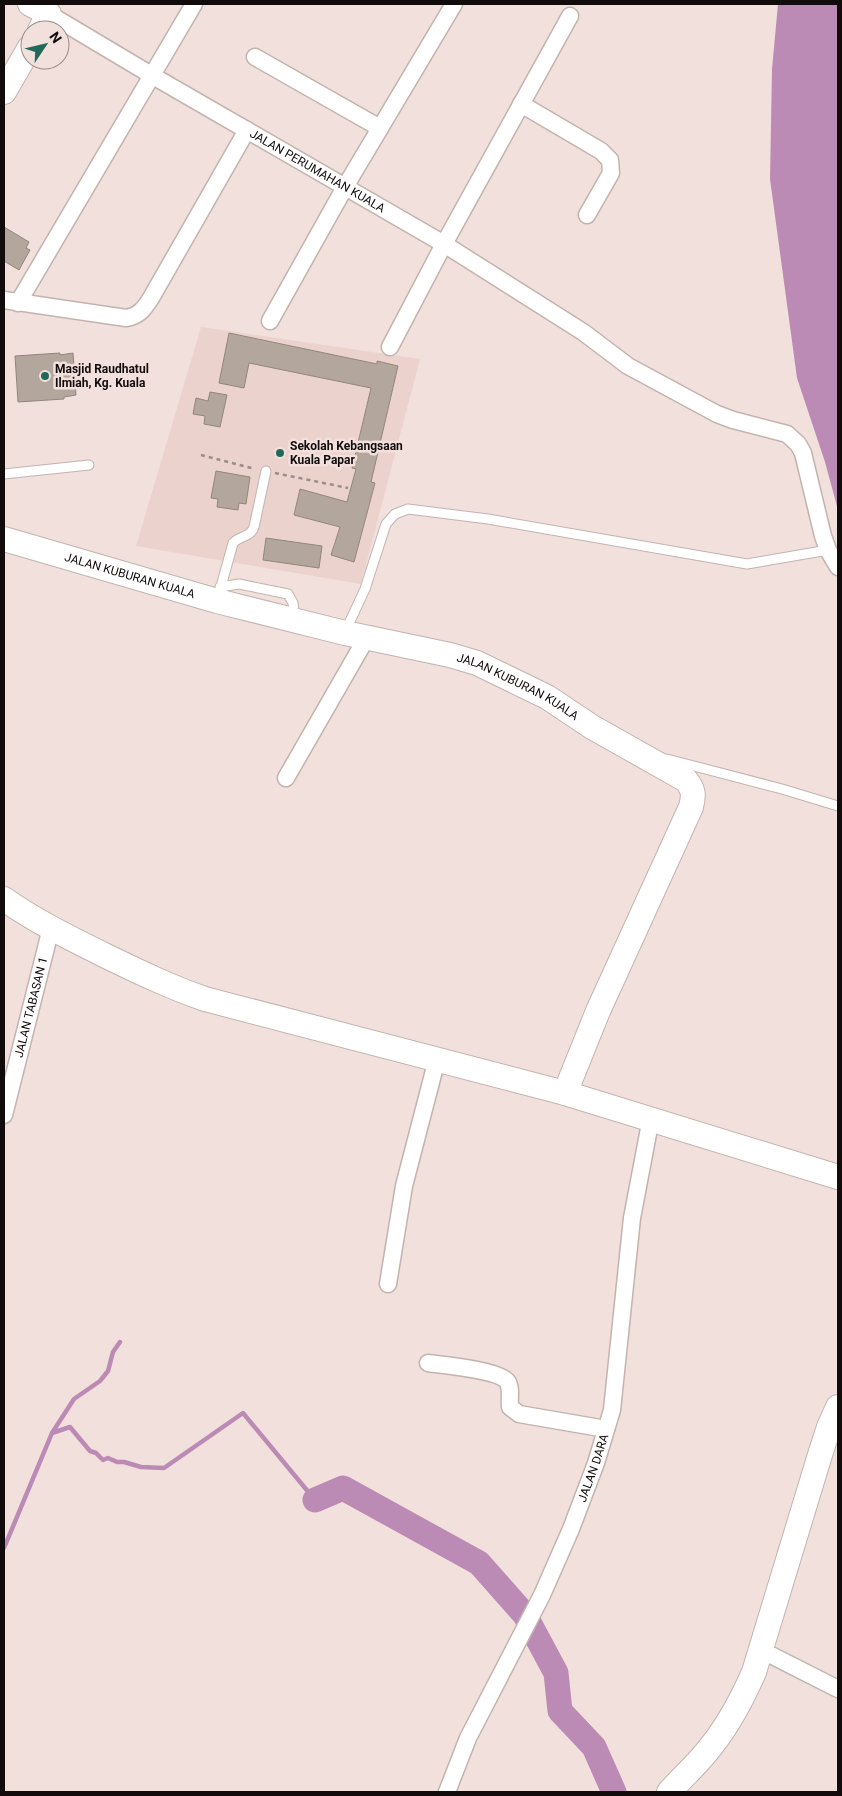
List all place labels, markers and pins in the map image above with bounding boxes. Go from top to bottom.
place label: Masjid Raudhatul Ilmiah, Kg. Kuala [55,362,149,390]
marker: Masjid Raudhatul Ilmiah, Kg. Kuala [39,370,51,382]
place label: Sekolah Kebangsaan Kuala Papar [290,439,403,467]
marker: Sekolah Kebangsaan Kuala Papar [274,447,286,459]

